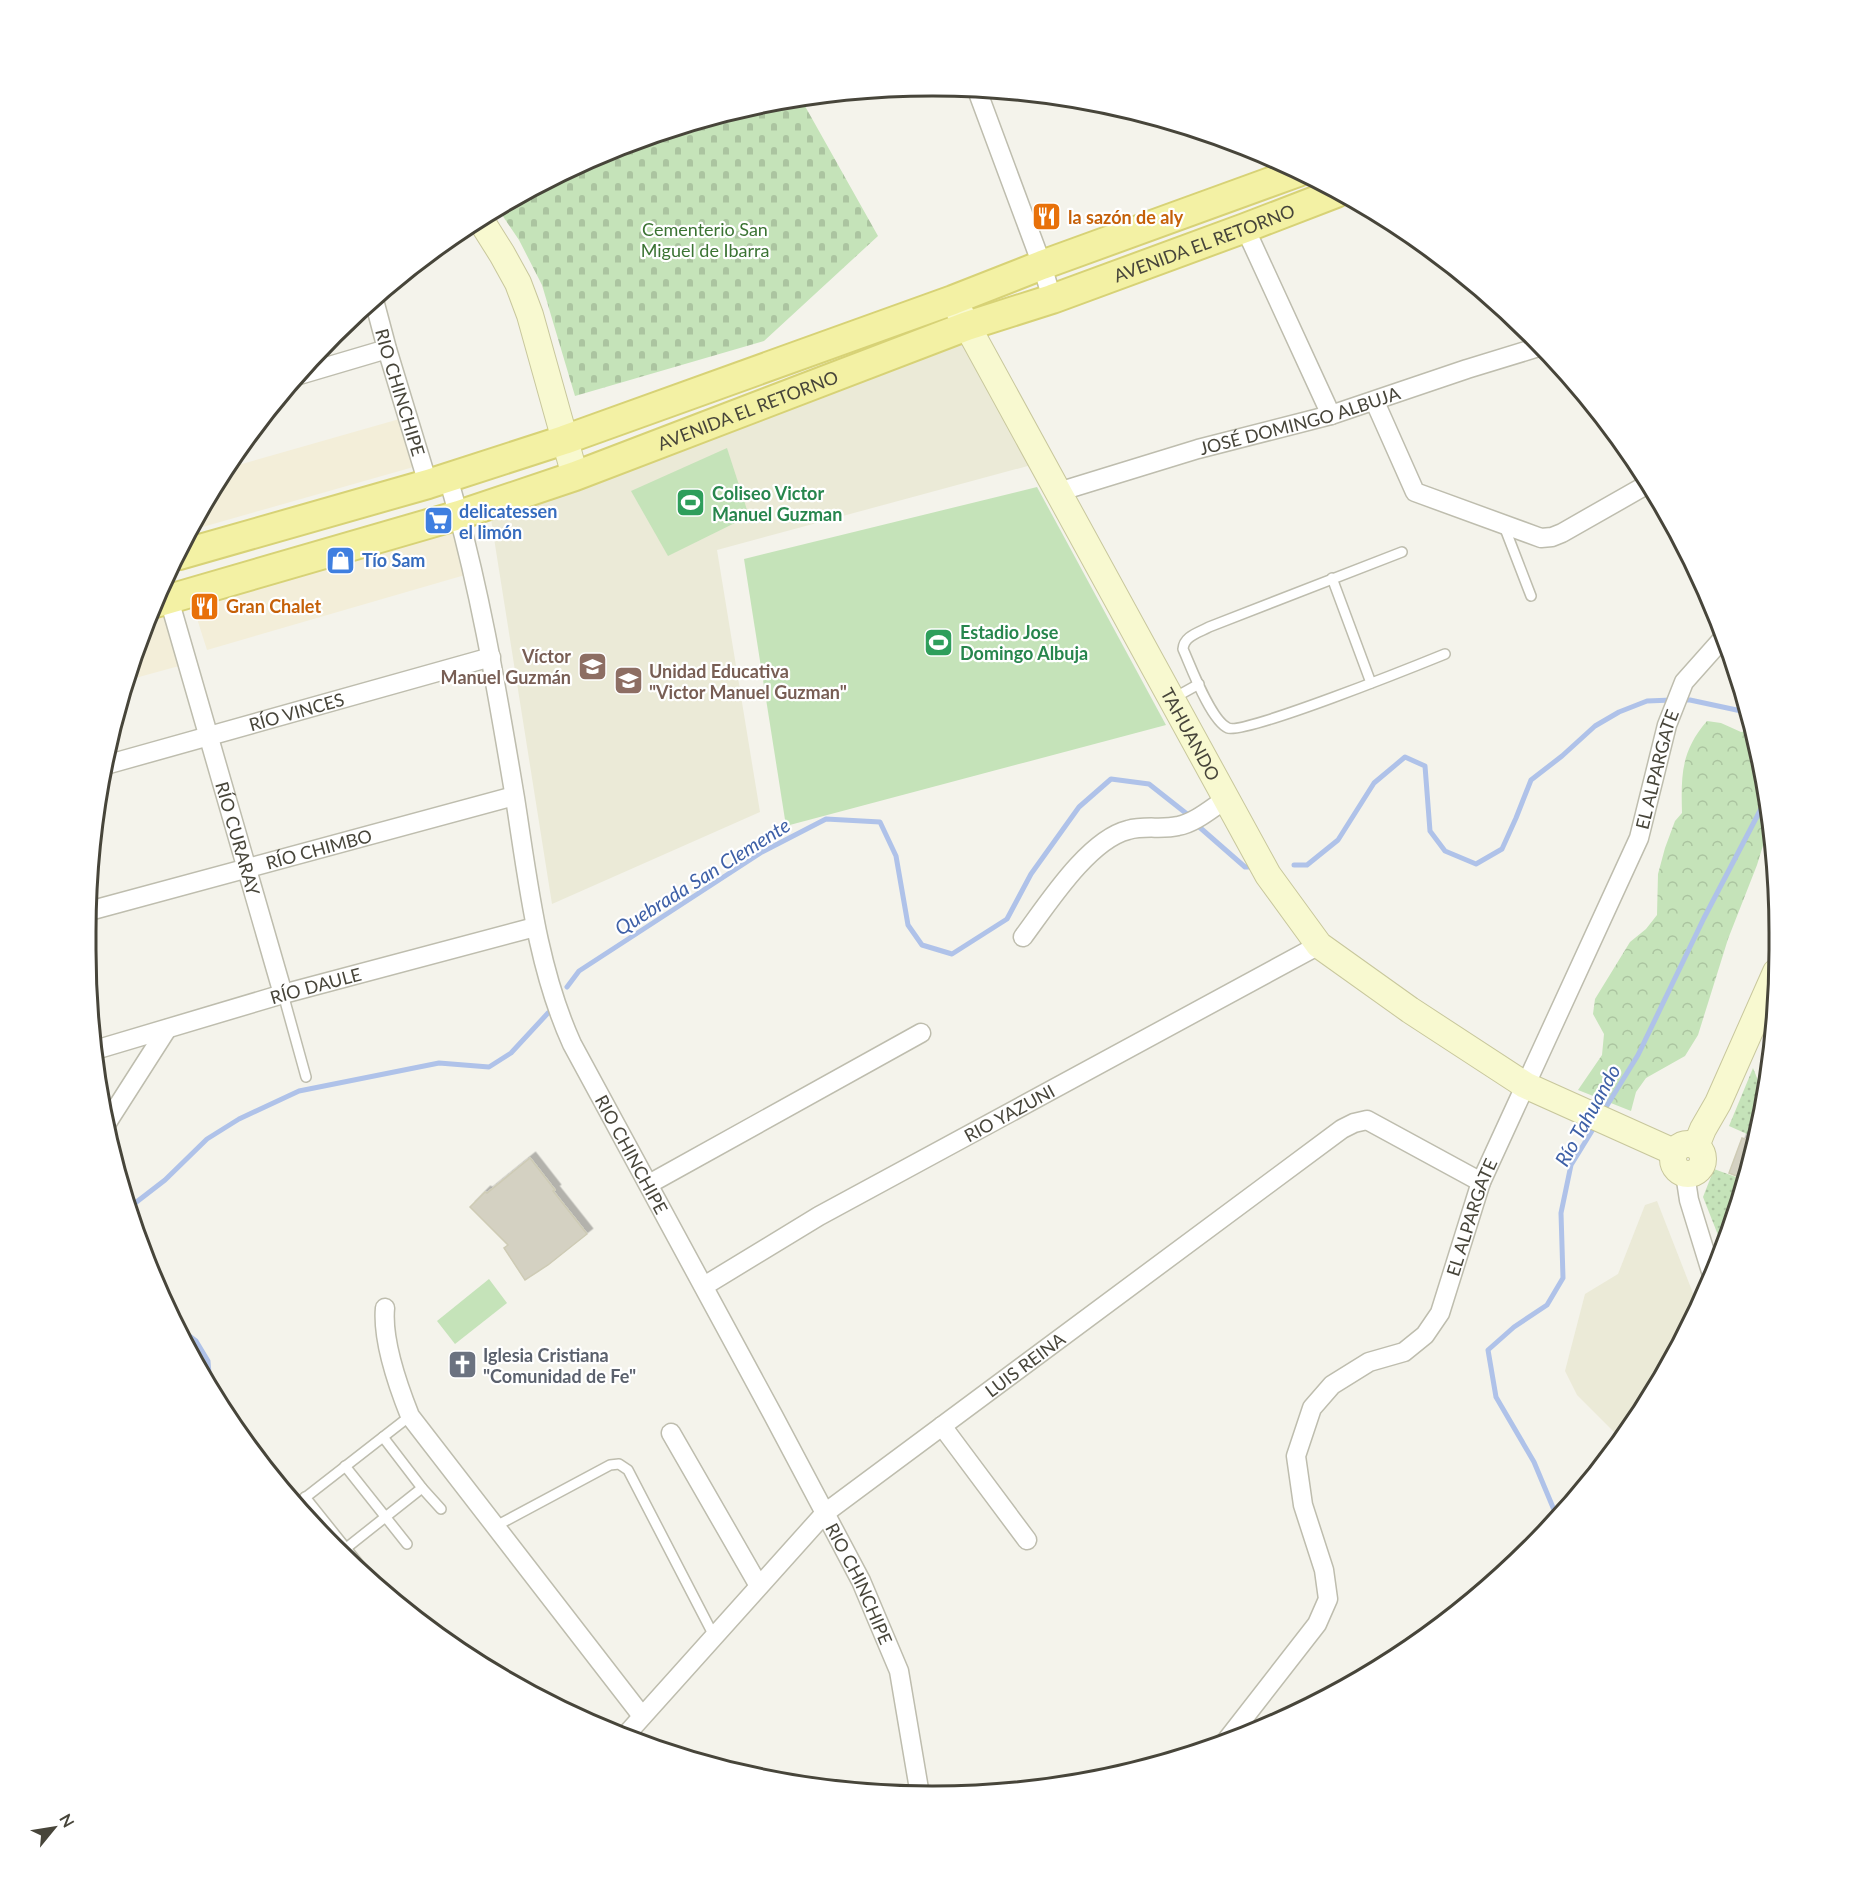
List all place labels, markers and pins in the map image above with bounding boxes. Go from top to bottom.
restaurant icon: la sazón de aly [1031,201,1063,233]
place label: la sazón de aly [1068,206,1184,228]
place label: Coliseo Victor Manuel Guzman [712,482,842,525]
sports icon: Coliseo Victor Manuel Guzman [675,487,707,519]
place label: delicatessen el limón [459,500,557,543]
supermarket icon: delicatessen el limón [422,505,454,537]
shop icon: Tío Sam [325,544,357,576]
place label: Tío Sam [362,549,425,571]
restaurant icon: Gran Chalet [189,590,221,622]
place label: Gran Chalet [226,595,321,617]
place label: Estadio Jose Domingo Albuja [960,621,1088,664]
sports icon: Estadio Jose Domingo Albuja [923,626,955,658]
place label: Víctor Manuel Guzmán [441,645,571,688]
school or university icon: Víctor Manuel Guzmán [576,650,608,682]
place label: Unidad Educativa "Victor Manuel Guzman" [649,660,847,703]
school or university icon: Unidad Educativa "Victor Manuel Guzman" [612,665,644,697]
place label: Iglesia Cristiana "Comunidad de Fe" [483,1344,636,1387]
church icon: Iglesia Cristiana "Comunidad de Fe" [446,1349,478,1381]

